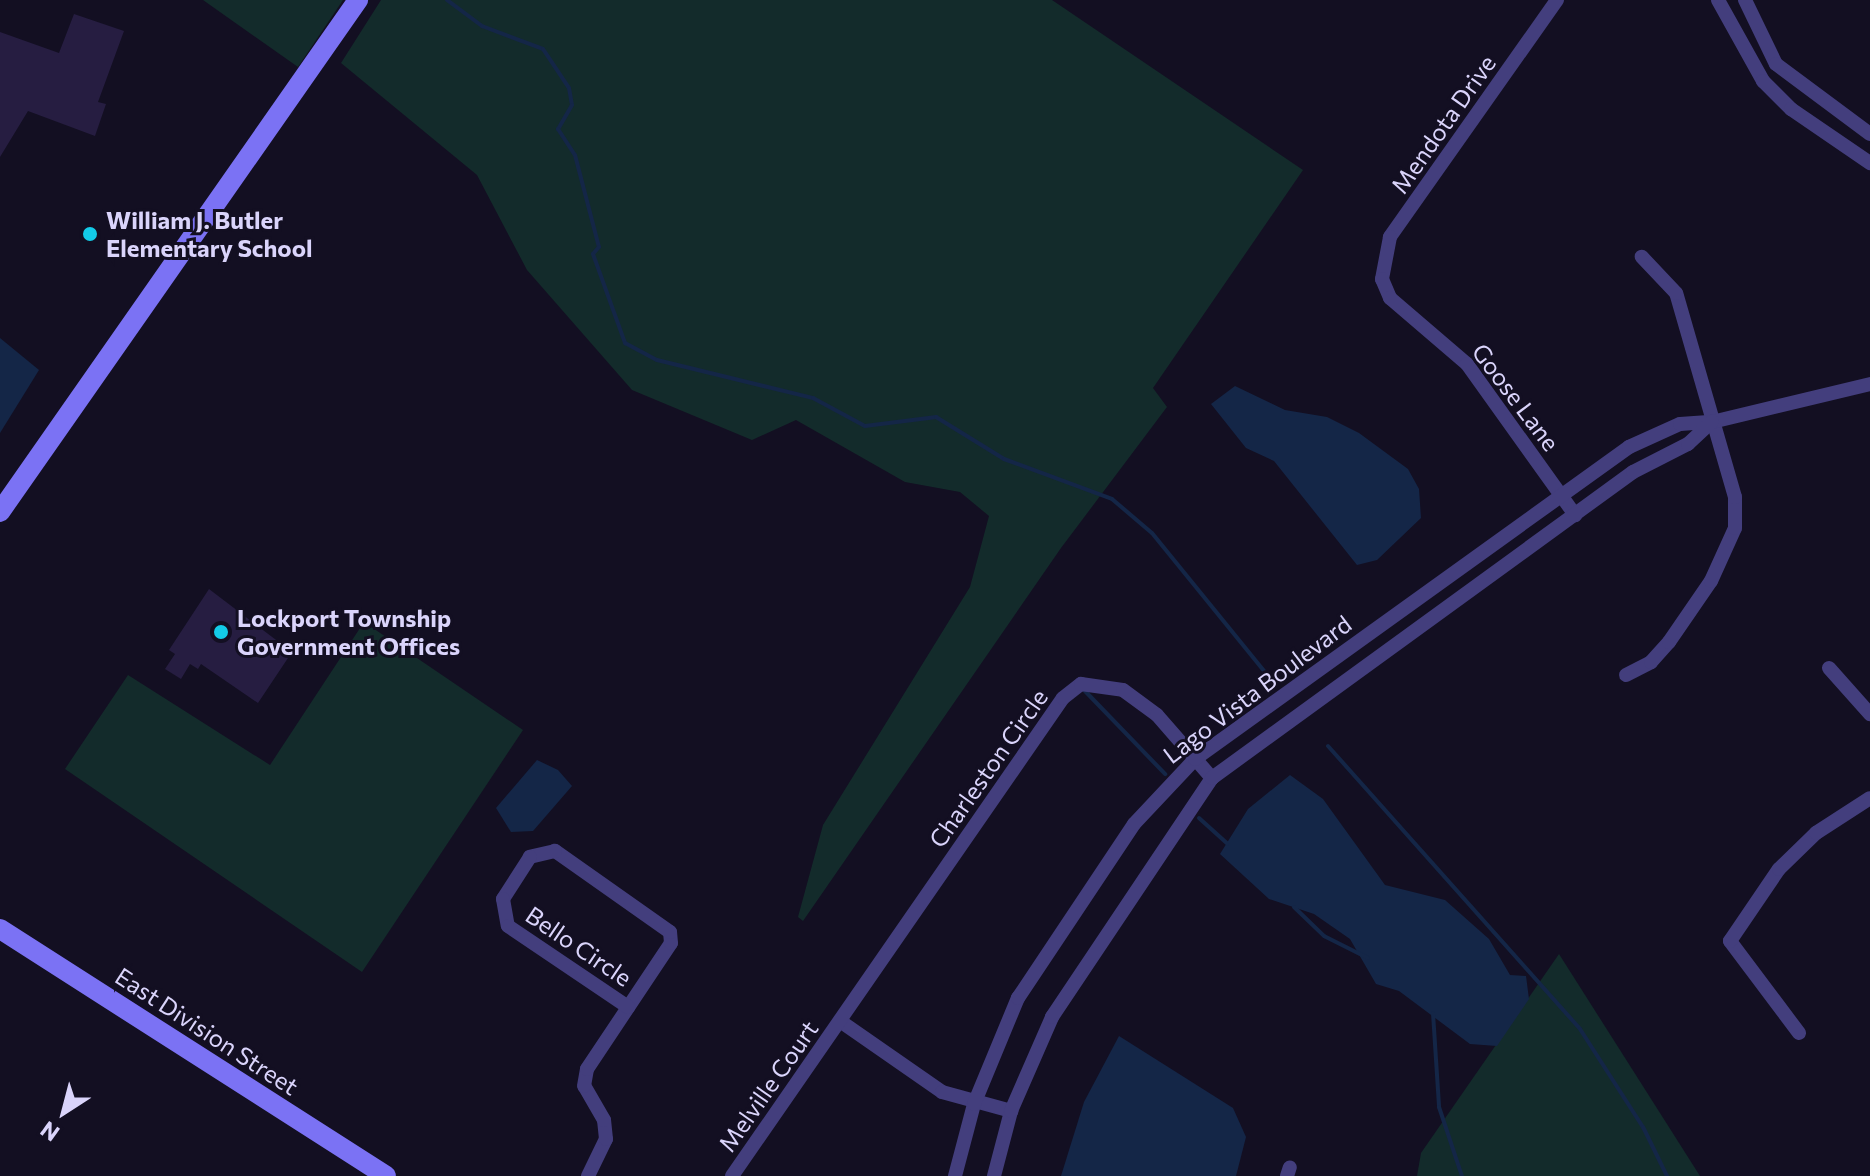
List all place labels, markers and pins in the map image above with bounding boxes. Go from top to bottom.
place label: William J. Butler Elementary School [106,206,313,262]
marker: William J. Butler Elementary School [81,225,99,243]
place label: Lockport Township Government Offices [237,604,460,660]
marker: Lockport Township Government Offices [212,623,230,641]

